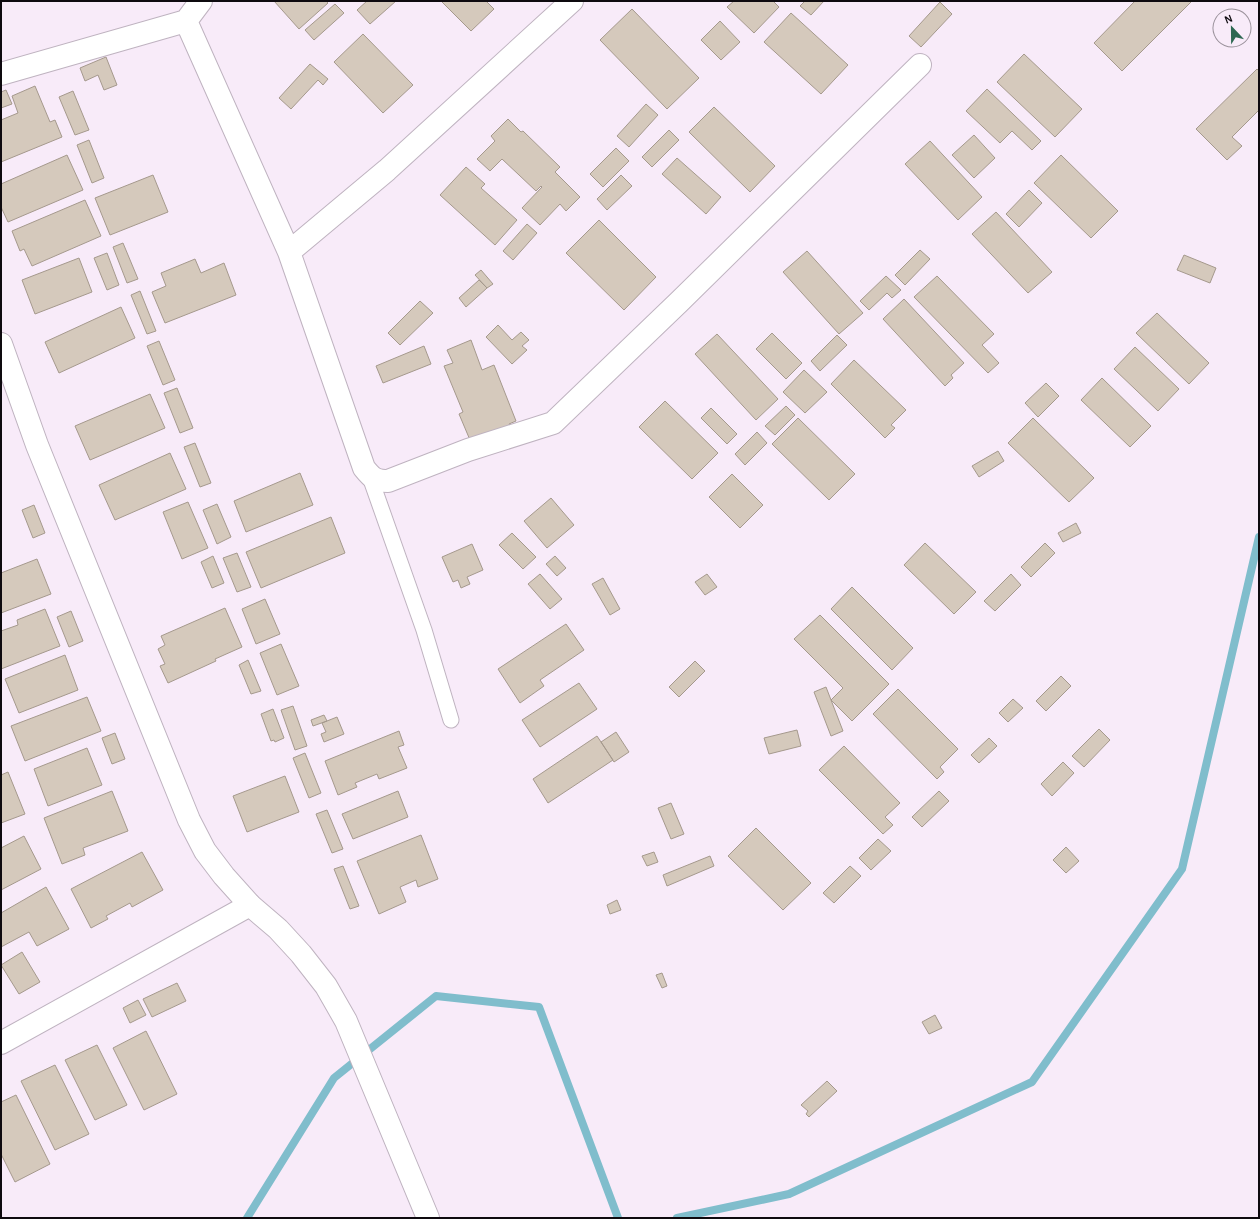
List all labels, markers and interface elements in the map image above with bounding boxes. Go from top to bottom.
north arrow [1212,8,1252,48]
text: N [1223,13,1234,26]

